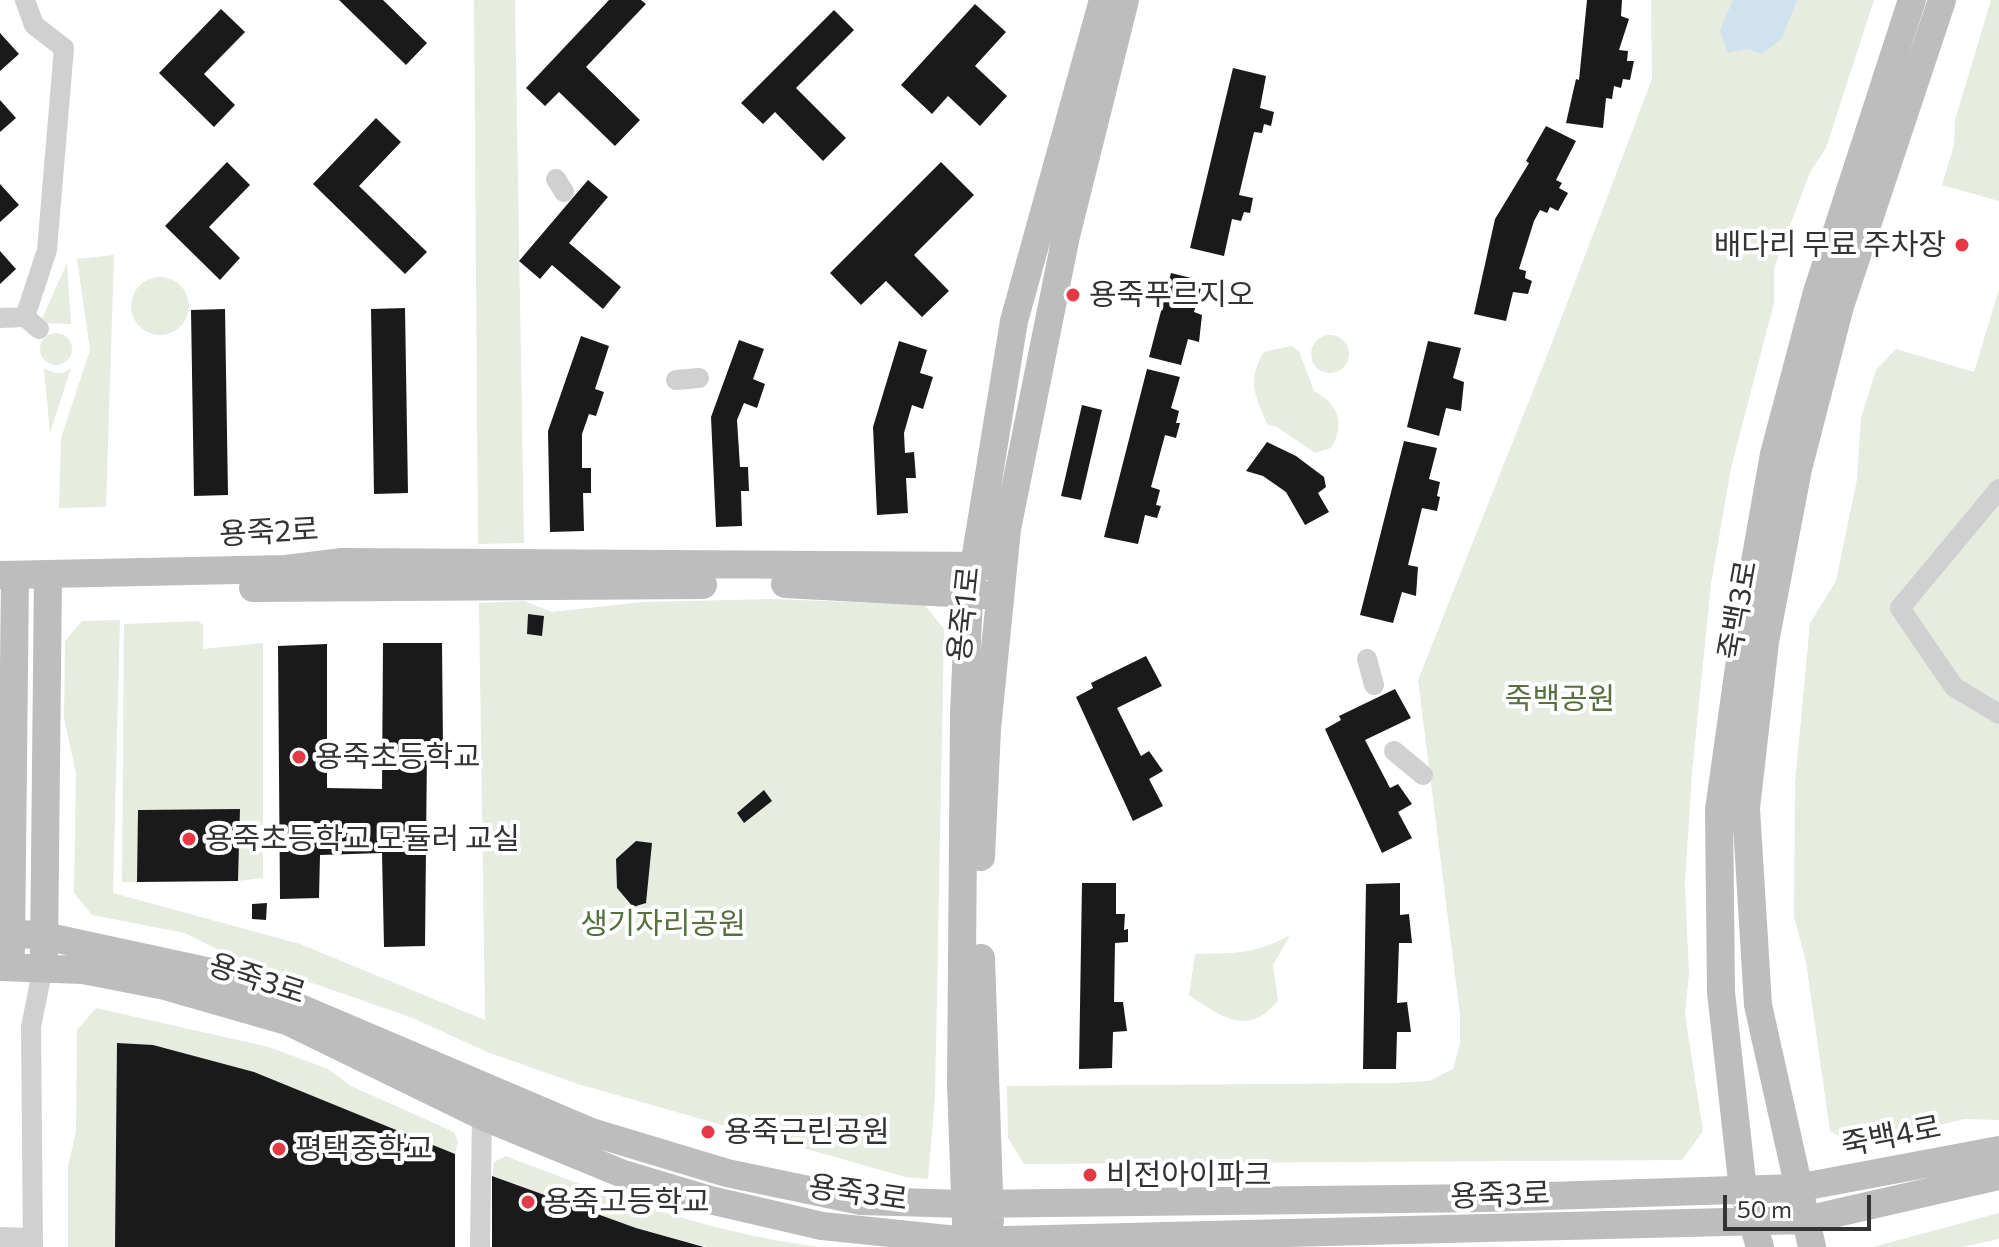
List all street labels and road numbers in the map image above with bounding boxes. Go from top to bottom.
street label: 용죽2로 [218,511,320,553]
street label: 죽백3로 [1712,558,1764,662]
street label: 용죽1로 [941,565,987,663]
street label: 용죽3로 [204,946,310,1012]
street label: 죽백4로 [1838,1109,1944,1163]
street label: 용죽3로 [806,1168,910,1218]
street label: 용죽3로 [1449,1175,1551,1215]

